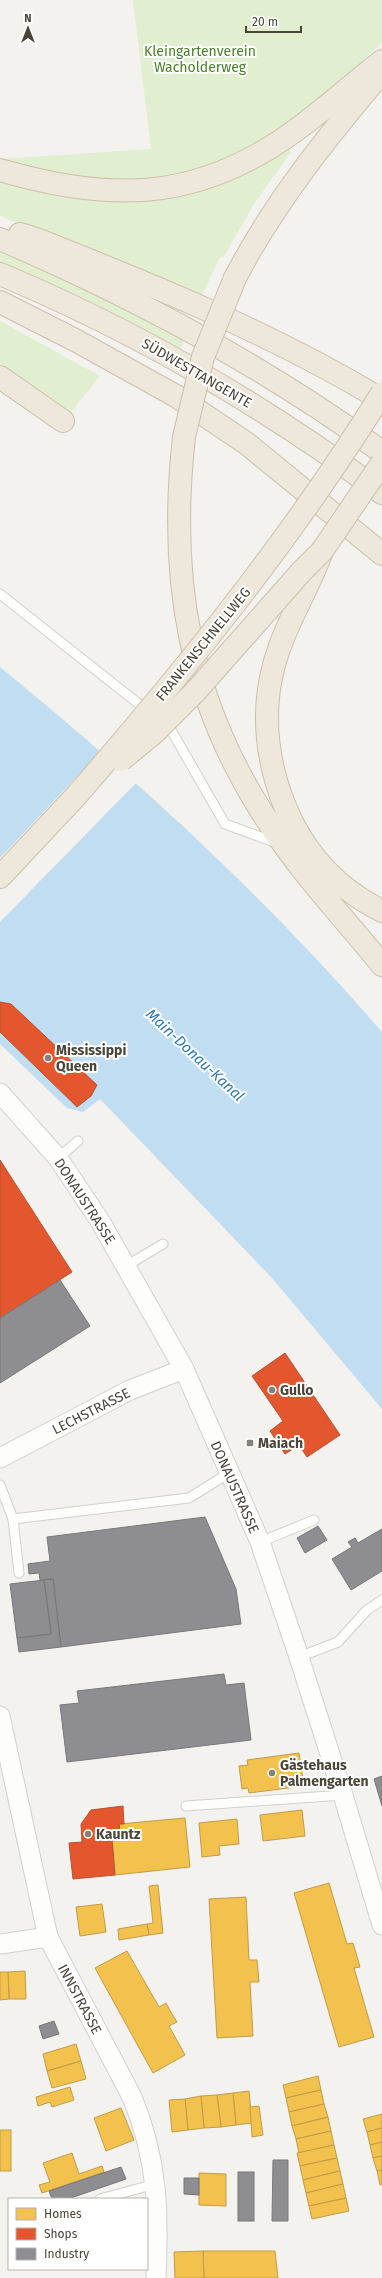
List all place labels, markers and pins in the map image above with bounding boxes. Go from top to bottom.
place label: Mississippi Queen [56,1042,126,1075]
marker: Mississippi Queen [43,1053,53,1063]
place label: Gullo [280,1382,313,1399]
marker: Gullo [267,1385,277,1395]
place label: Maiach [258,1435,303,1452]
marker: Maiach [245,1438,255,1448]
place label: Gästehaus Palmengarten [280,1757,369,1790]
marker: Gästehaus Palmengarten [267,1768,277,1778]
place label: Kauntz [96,1826,141,1843]
marker: Kauntz [83,1829,93,1839]

